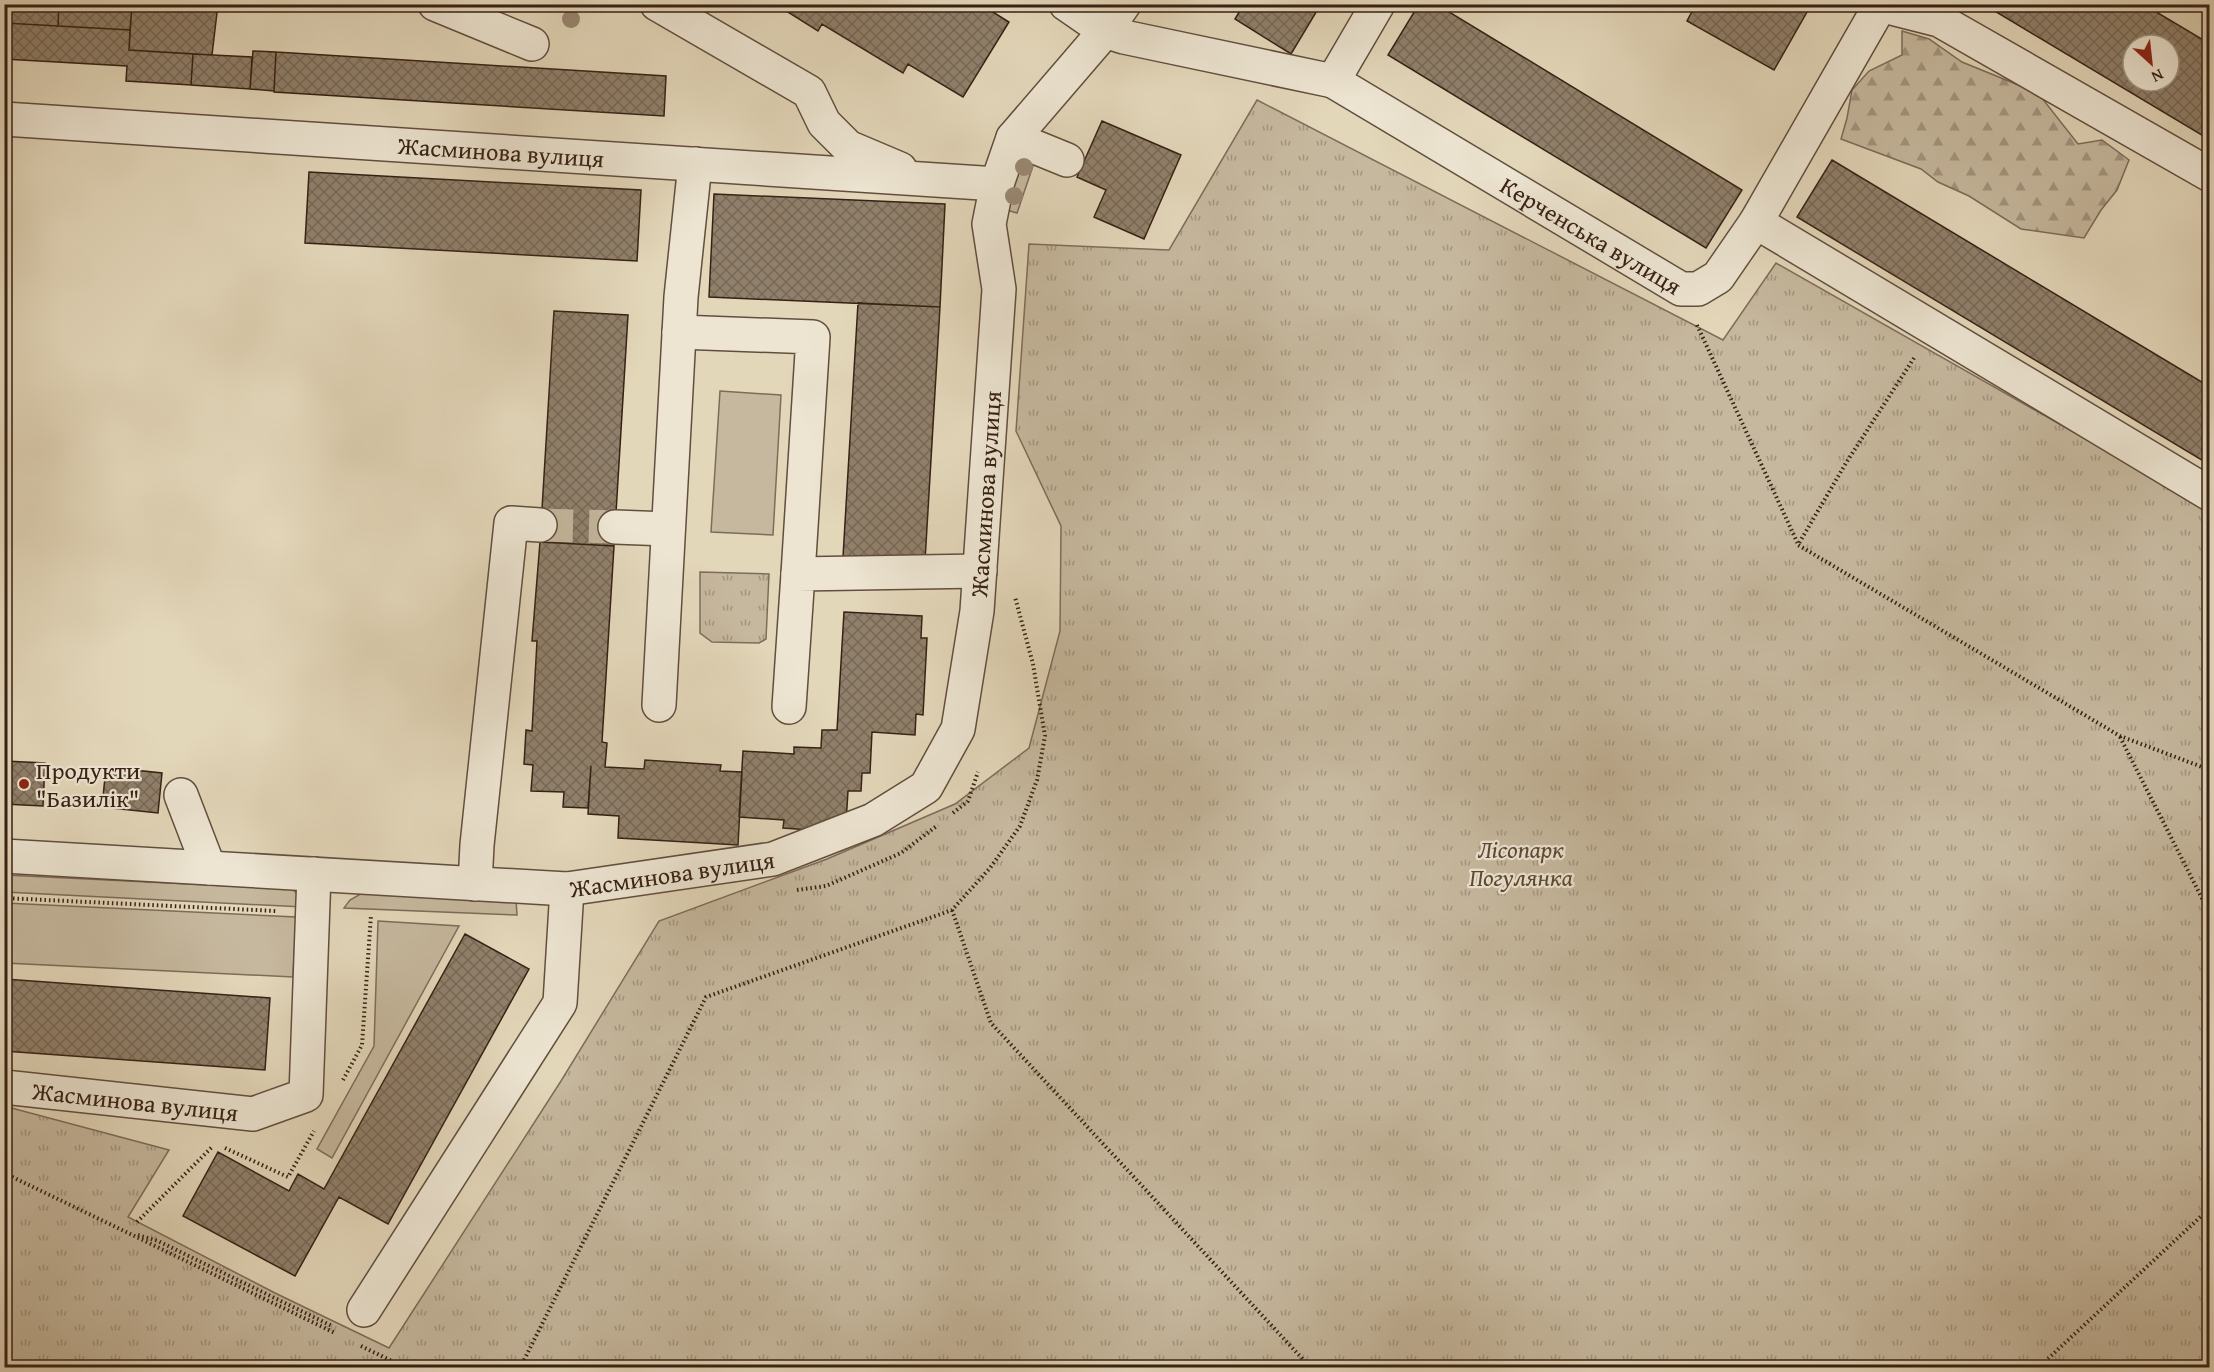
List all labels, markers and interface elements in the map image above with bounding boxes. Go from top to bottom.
north arrow [2121,33,2181,93]
text: N [2147,63,2168,90]
street label: Жасминова вулиця [396,127,605,176]
street label: Керченська вулиця [1494,168,1688,303]
street label: Жасминова вулиця [960,390,1010,599]
place label: Продукти "Базилік" [36,753,140,816]
marker: Продукти "Базилік" [17,777,31,791]
park label: Лісопарк Погулянка [1469,832,1573,895]
street label: Жасминова вулиця [566,842,777,906]
street label: Жасминова вулиця [30,1073,240,1130]

